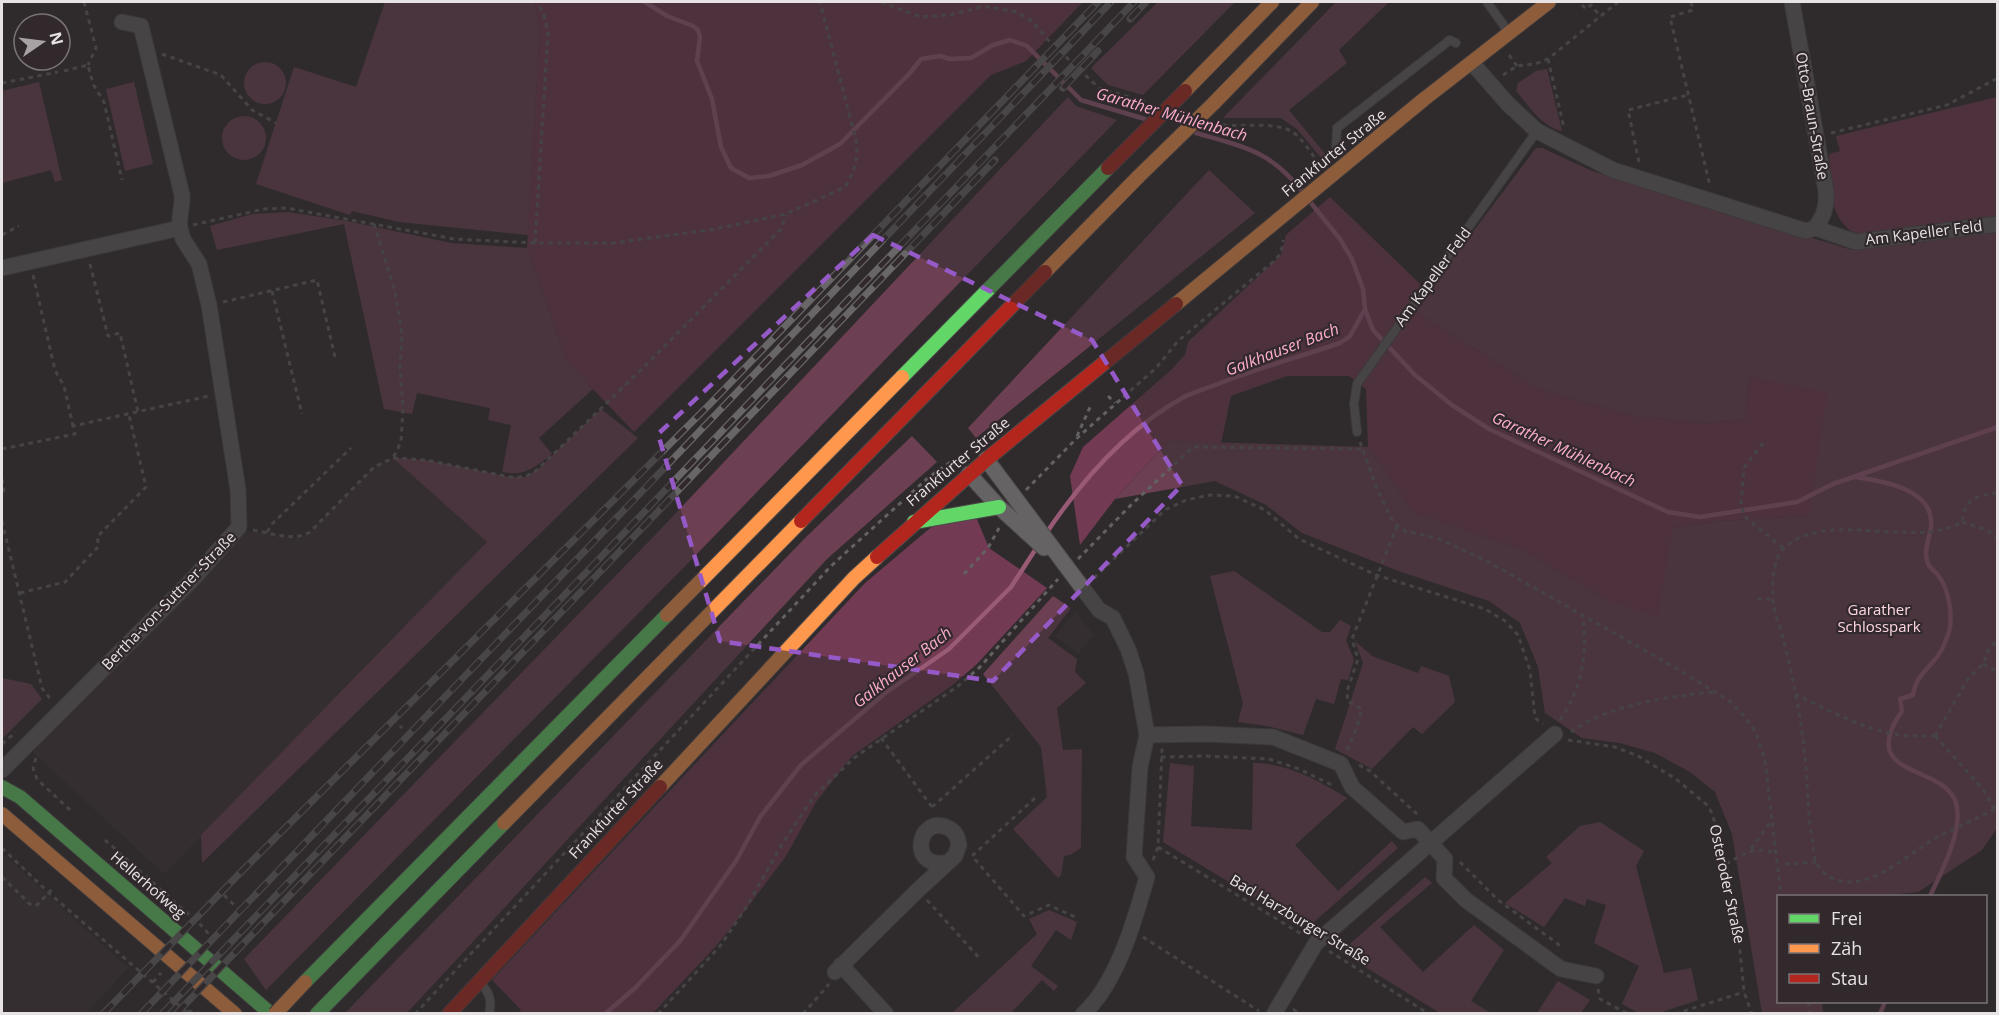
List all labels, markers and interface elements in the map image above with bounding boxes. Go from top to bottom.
north arrow [12,12,72,72]
text: N [44,29,69,47]
street label: Otto-Braun-Straße [1792,50,1834,181]
water label: Garather Mühlenbach [1094,82,1250,146]
street label: Frankfurter Straße [1277,104,1390,201]
street label: Am Kapeller Feld [1864,215,1983,249]
street label: Am Kapeller Feld [1390,223,1475,330]
water label: Galkhauser Bach [1222,317,1342,381]
water label: Garather Mühlenbach [1489,406,1639,492]
street label: Frankfurter Straße [901,412,1013,510]
street label: Bertha-von-Suttner-Straße [97,527,240,674]
park label: Garather Schlosspark [1837,599,1921,636]
water label: Galkhauser Bach [848,621,956,713]
street label: Frankfurter Straße [564,754,667,862]
street label: Osteroder Straße [1706,822,1750,945]
street label: Hellerhofweg [107,846,190,922]
street label: Bad Harzburger Straße [1227,869,1374,969]
legend [1777,895,1987,1003]
text: Frei [1831,906,1862,930]
text: Zäh [1831,936,1862,960]
text: Stau [1831,966,1868,990]

